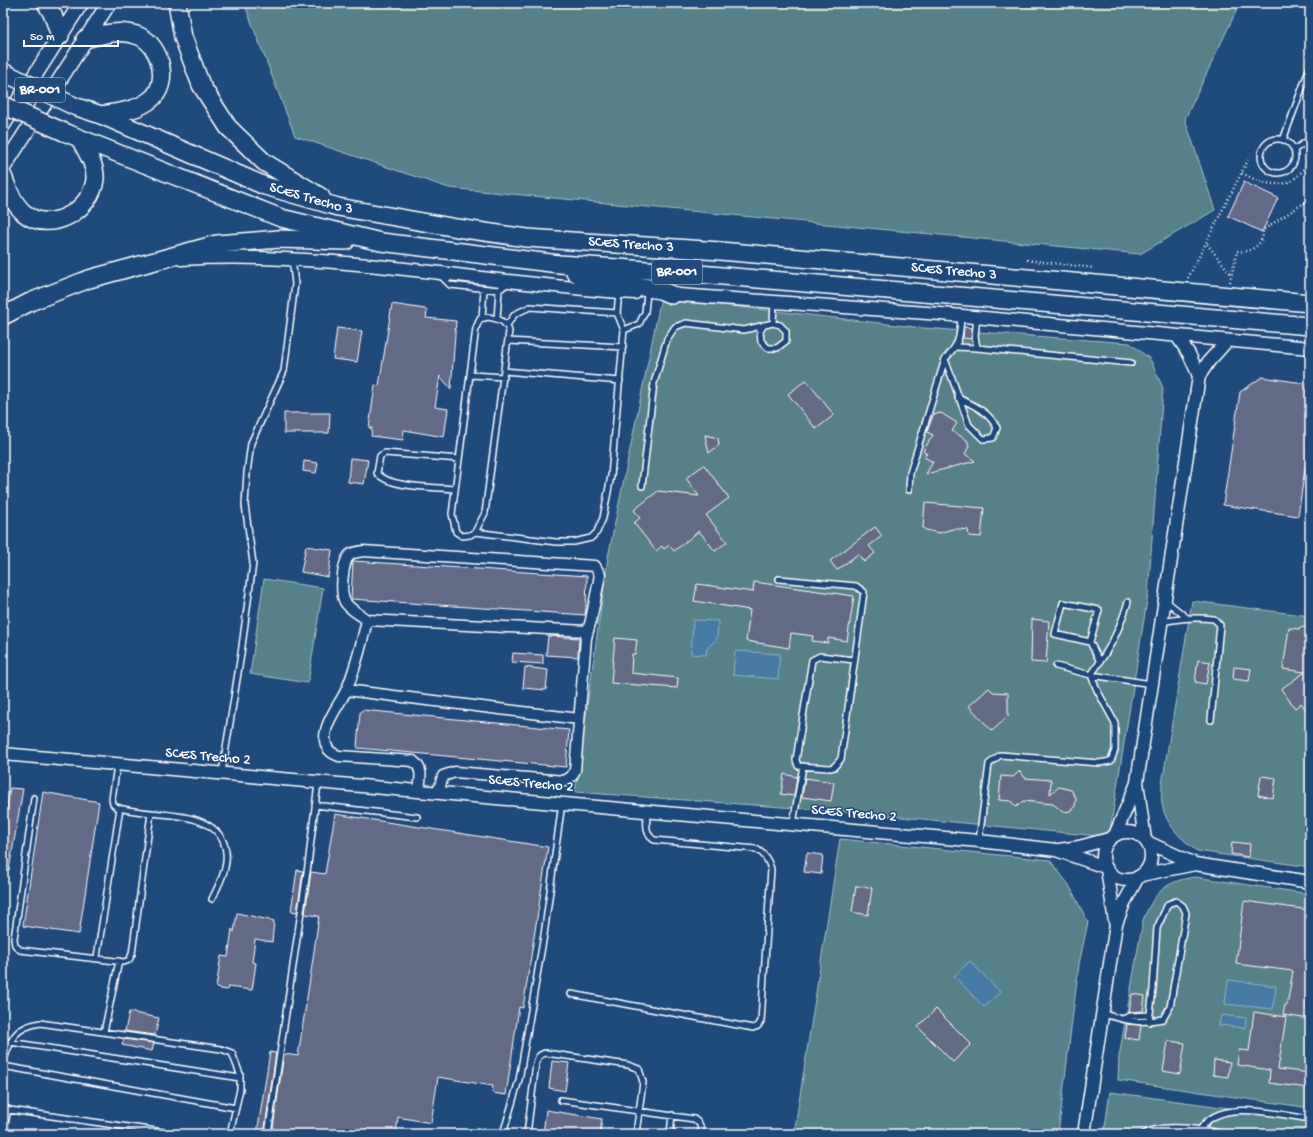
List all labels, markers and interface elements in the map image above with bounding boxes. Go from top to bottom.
scale bar [24,22,118,48]
text: 50 m [30,31,55,45]
road number: BR-001 [15,78,65,102]
street label: SCES Trecho 3 [267,179,354,218]
street label: SCES Trecho 3 [587,233,675,257]
street label: SCES Trecho 3 [910,259,998,284]
road number: BR-001 [652,260,702,284]
street label: SCES Trecho 2 [165,744,251,770]
street label: SCES Trecho 2 [488,771,574,797]
street label: SCES Trecho 2 [811,801,897,827]

